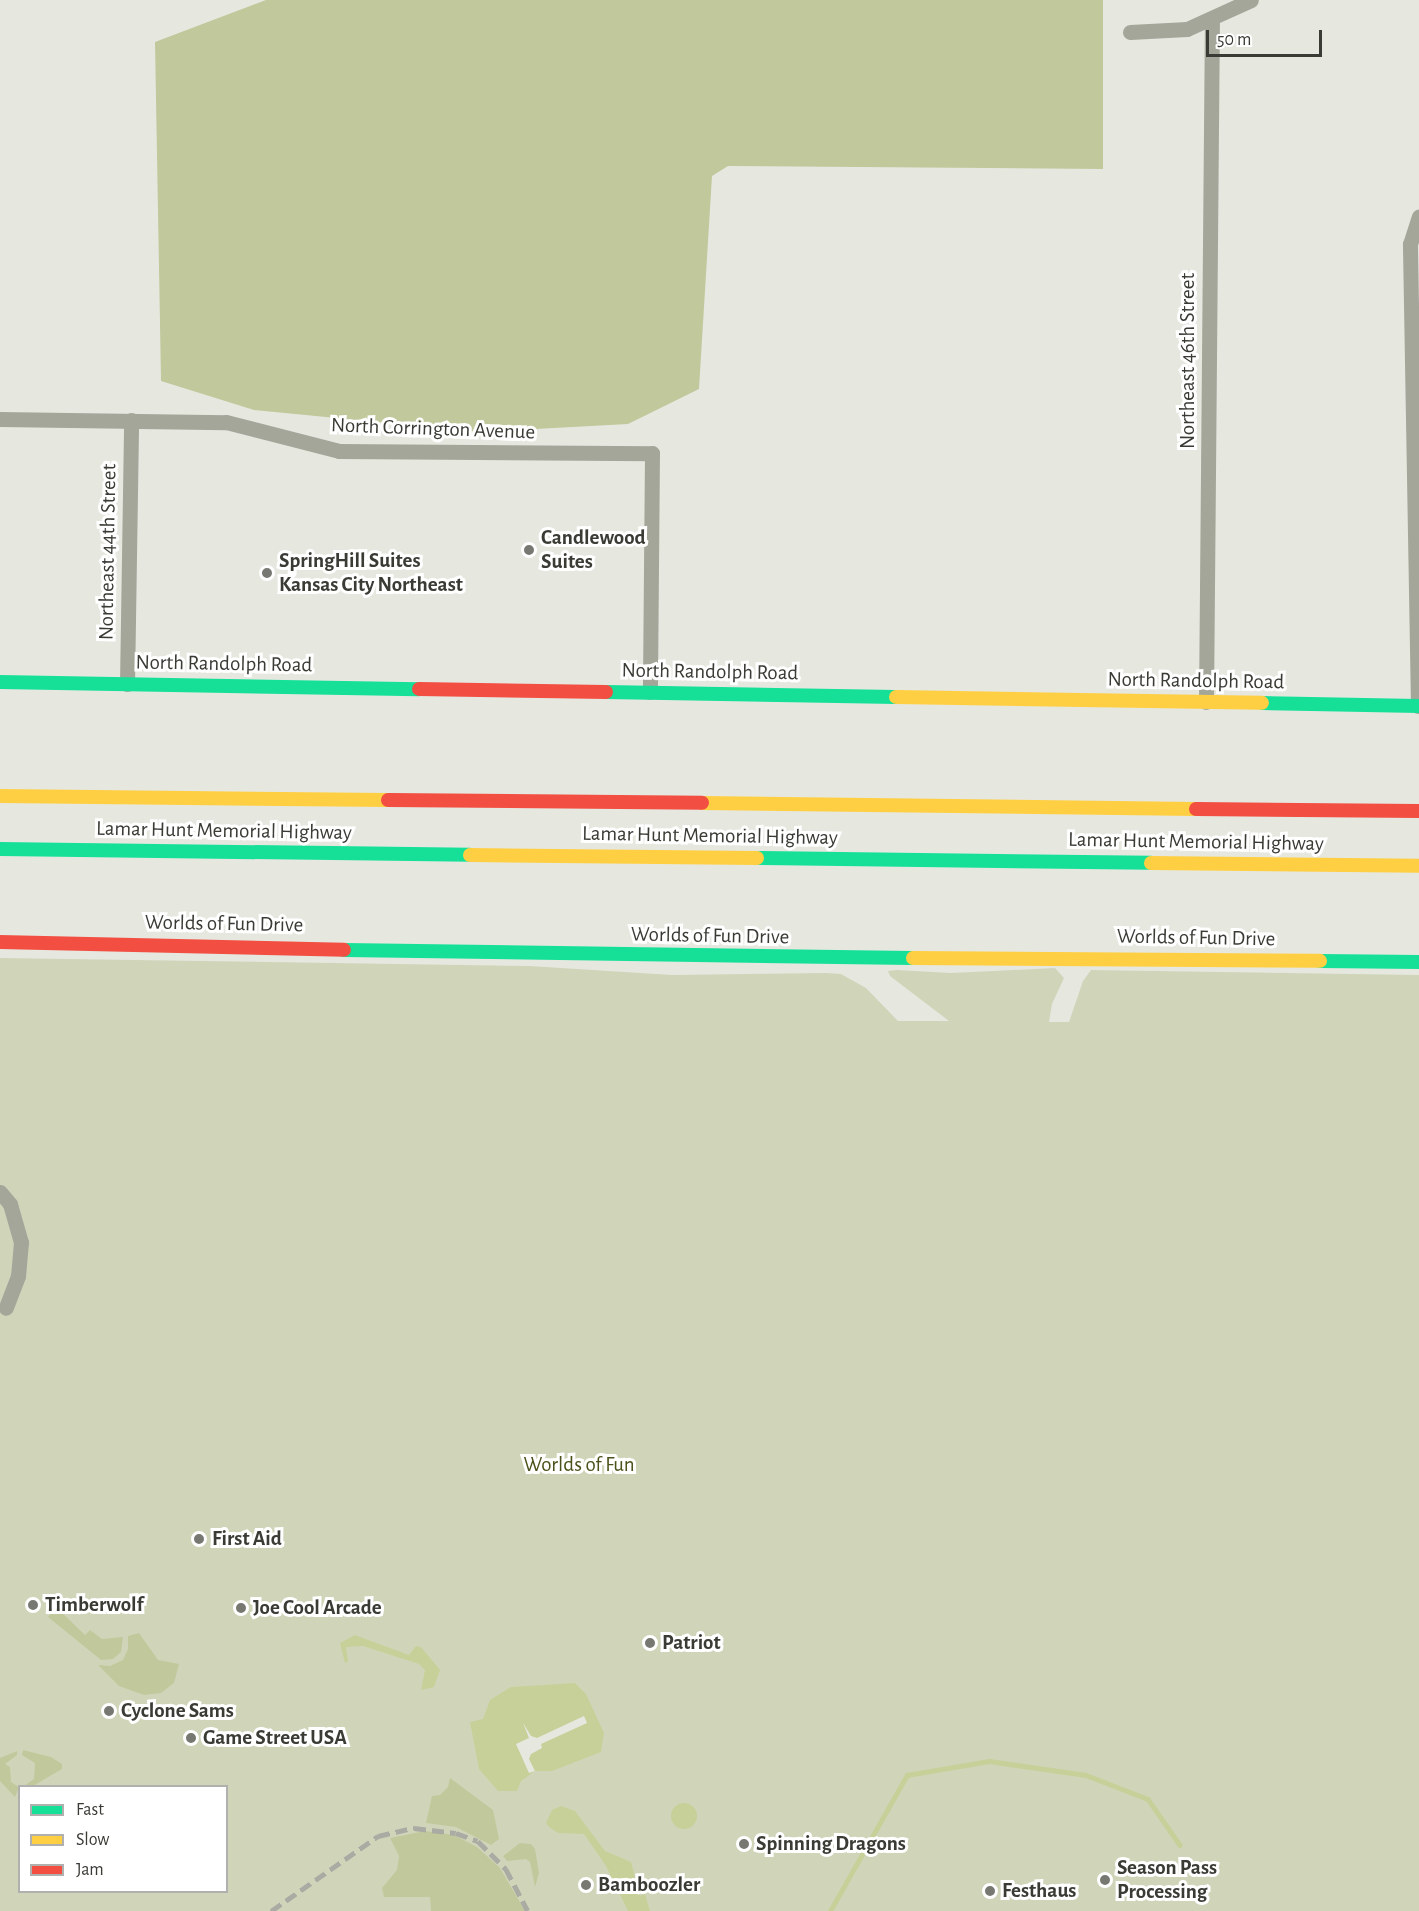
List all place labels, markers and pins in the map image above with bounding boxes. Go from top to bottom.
place label: Candlewood Suites [541,525,646,575]
marker: Candlewood Suites [522,543,536,557]
place label: SpringHill Suites Kansas City Northeast [279,548,463,598]
marker: SpringHill Suites Kansas City Northeast [260,566,274,580]
place label: First Aid [212,1526,282,1552]
marker: First Aid [190,1530,208,1548]
place label: Timberwolf [45,1592,144,1618]
place label: Joe Cool Arcade [253,1595,382,1621]
marker: Timberwolf [26,1598,40,1612]
marker: Joe Cool Arcade [234,1601,248,1615]
place label: Patriot [662,1630,721,1656]
marker: Patriot [643,1636,657,1650]
place label: Cyclone Sams [121,1698,234,1724]
marker: Cyclone Sams [102,1704,116,1718]
place label: Game Street USA [203,1725,347,1751]
marker: Game Street USA [184,1731,198,1745]
place label: Spinning Dragons [756,1831,906,1857]
marker: Spinning Dragons [737,1837,751,1851]
place label: Season Pass Processing [1117,1855,1217,1905]
place label: Bamboozler [598,1872,700,1898]
marker: Season Pass Processing [1098,1873,1112,1887]
marker: Bamboozler [579,1878,593,1892]
place label: Festhaus [1002,1878,1076,1904]
marker: Festhaus [983,1884,997,1898]

